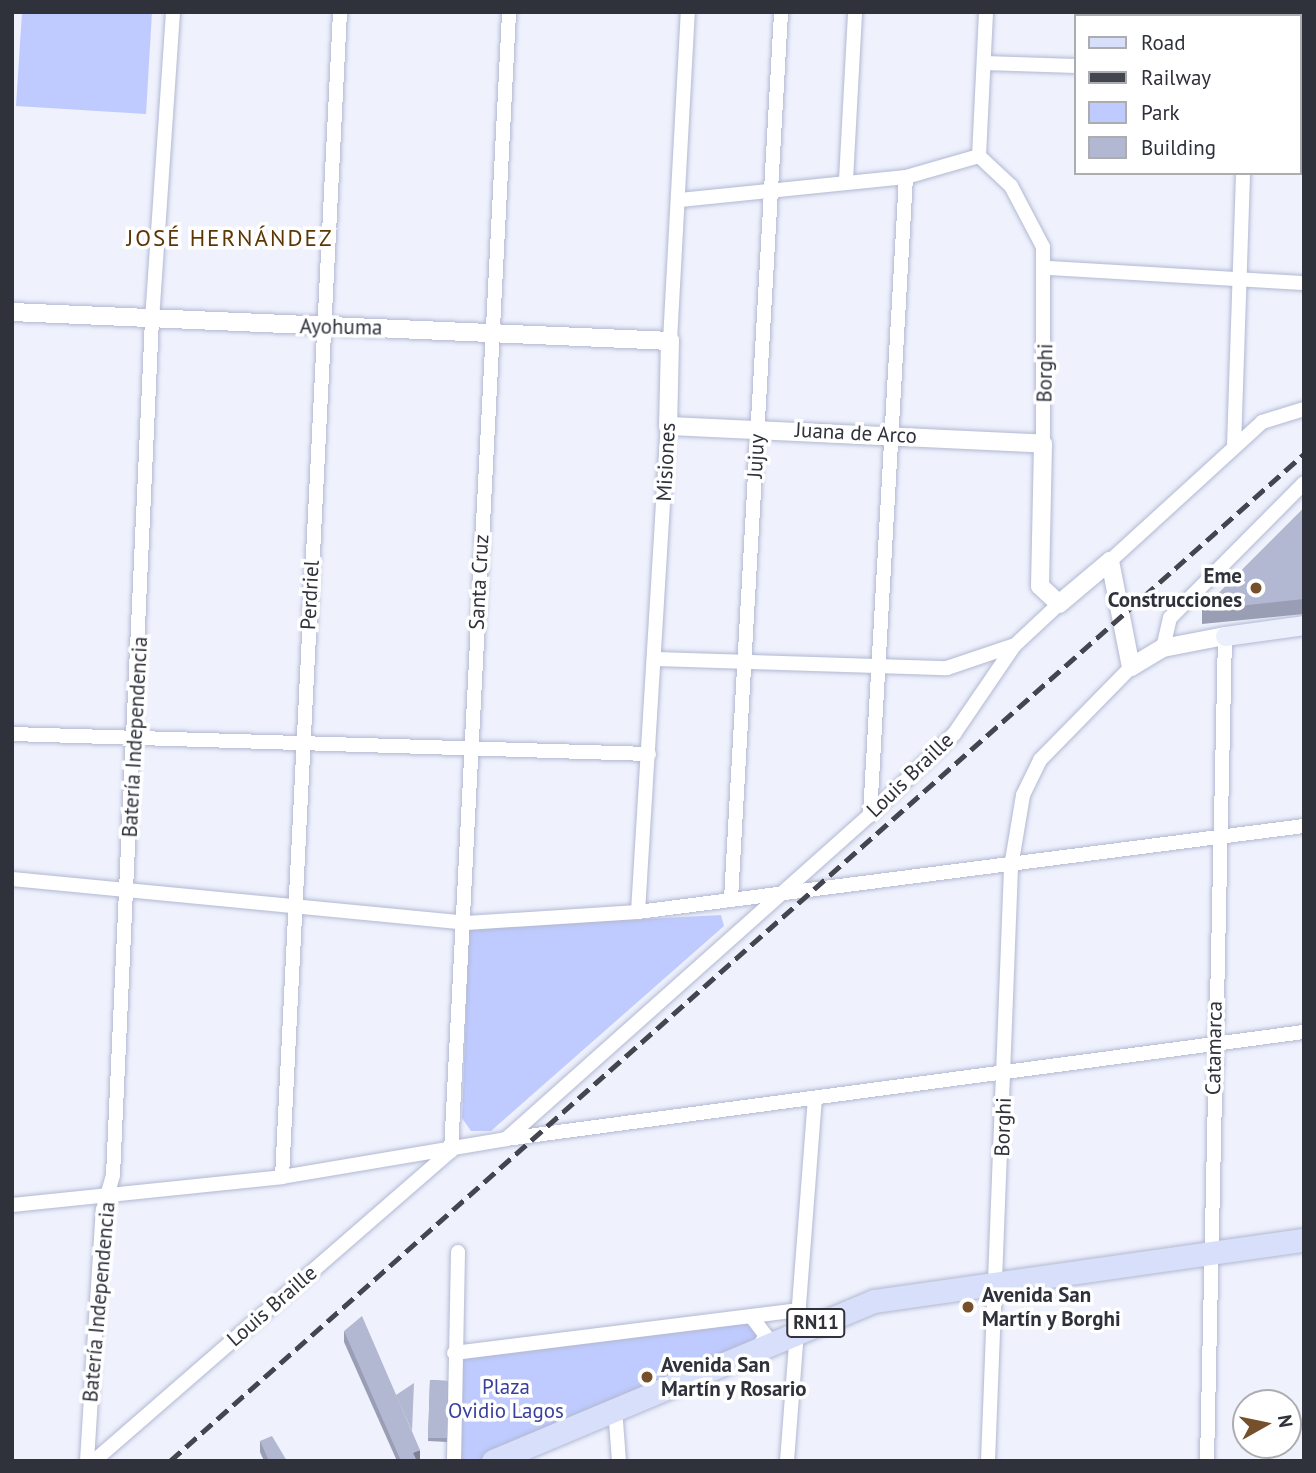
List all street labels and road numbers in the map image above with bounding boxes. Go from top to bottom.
street label: Ayohuma [299,314,383,340]
street label: Borghi [1032,343,1058,403]
street label: Juana de Arco [794,417,918,449]
street label: Misiones [651,422,681,502]
street label: Jujuy [742,433,770,479]
street label: Santa Cruz [464,534,494,630]
street label: Perdriel [296,560,324,630]
street label: Batería Independencia [117,636,153,838]
street label: Louis Braille [861,728,959,822]
street label: Catamarca [1201,1001,1227,1095]
street label: Borghi [989,1097,1017,1157]
street label: Batería Independencia [78,1201,120,1403]
street label: Louis Braille [222,1260,322,1352]
road number: RN11 [786,1308,846,1338]

